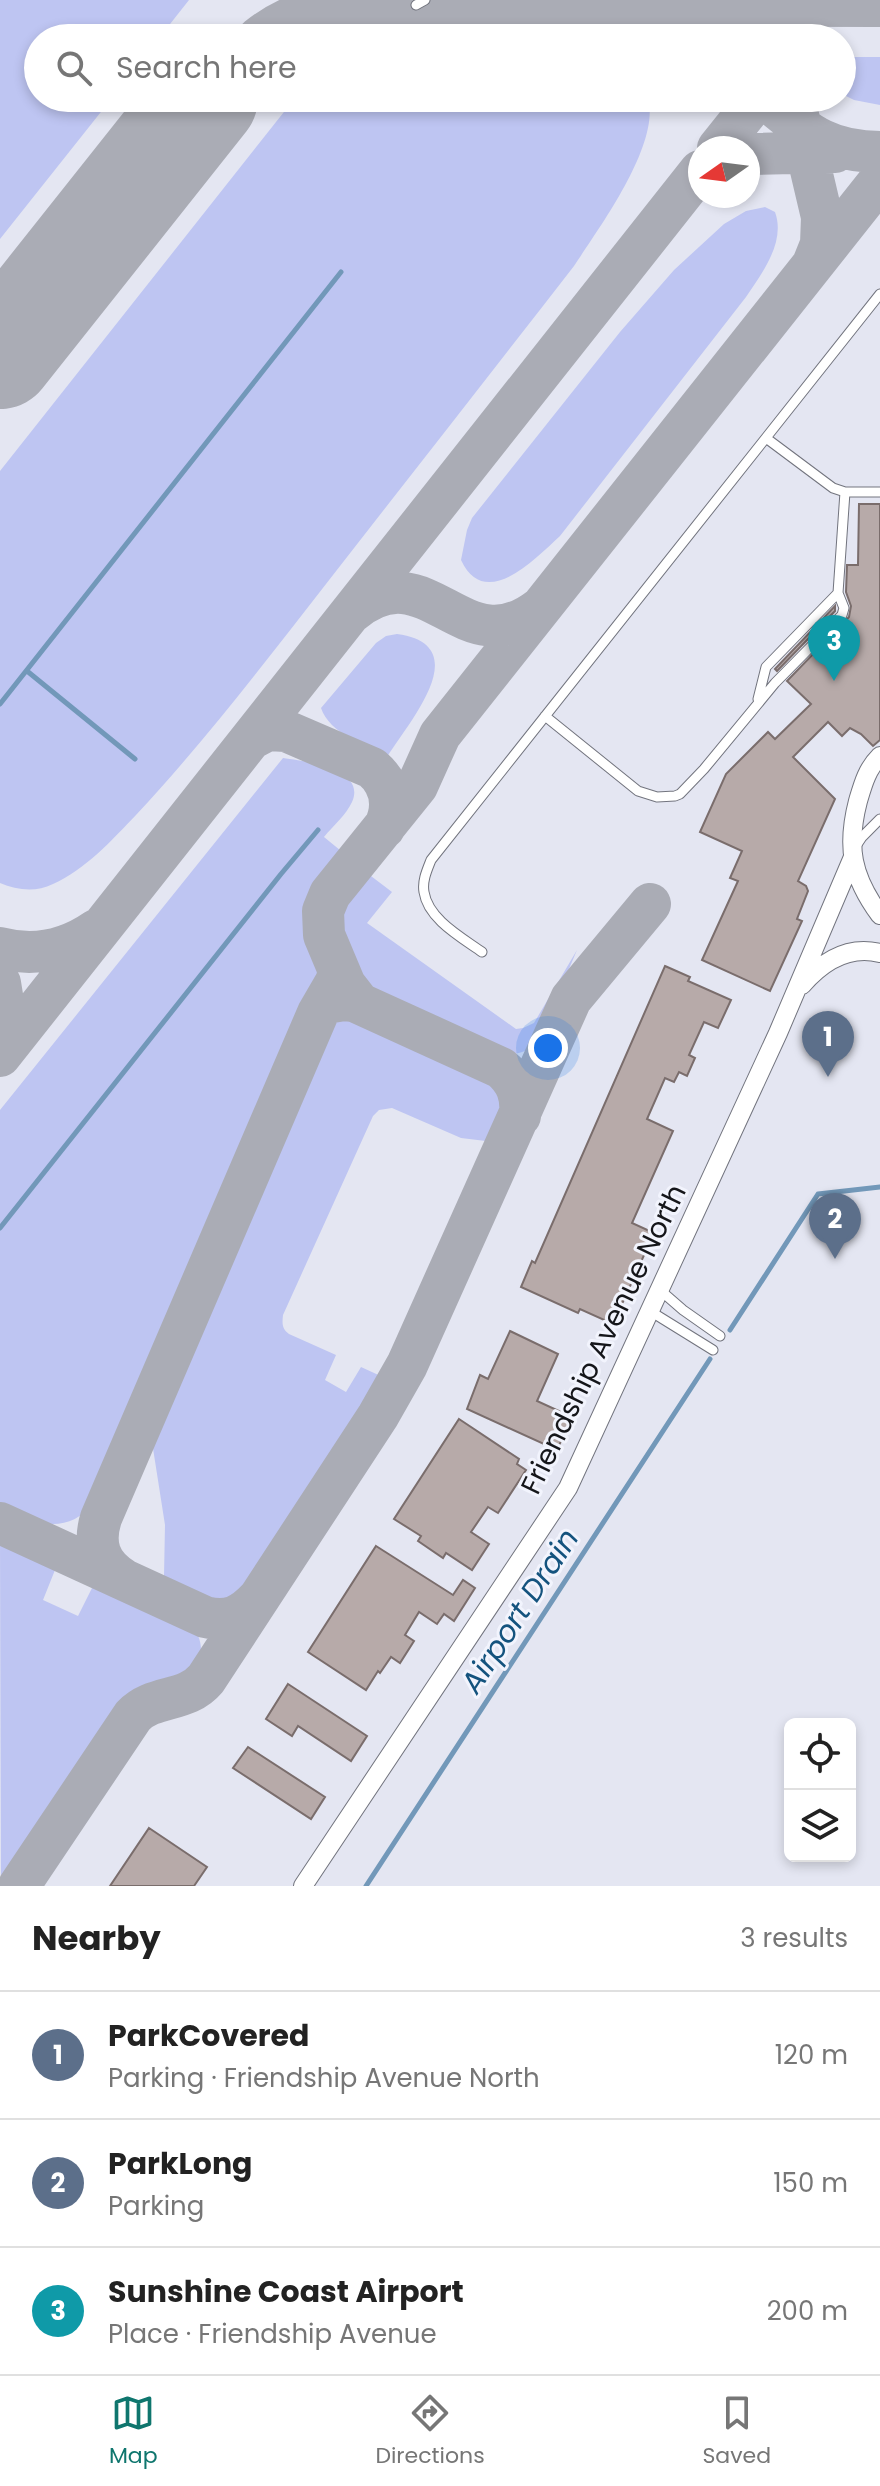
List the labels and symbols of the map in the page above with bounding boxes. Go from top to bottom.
north arrow [688,136,760,208]
pin: 3 [808,615,860,681]
pin: 1 [802,1011,854,1077]
your location [528,1028,568,1068]
street label: Friendship Avenue North [511,1178,696,1501]
pin: 2 [809,1193,861,1259]
water label: Airport Drain [450,1520,589,1702]

